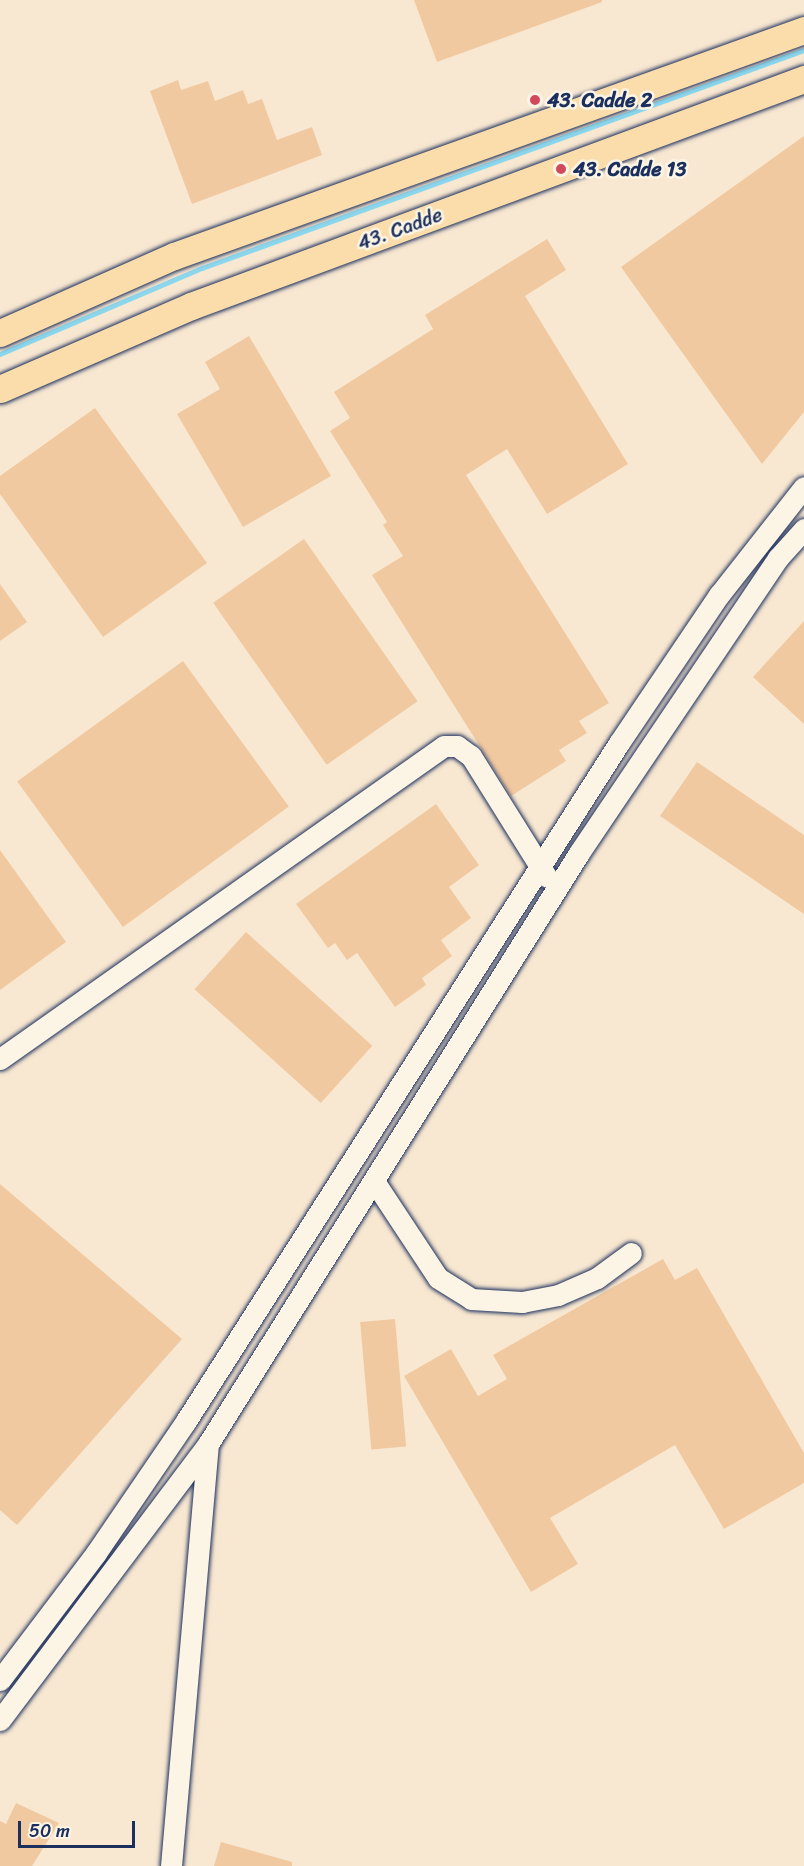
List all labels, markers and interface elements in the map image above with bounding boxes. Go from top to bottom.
place label: 43. Cadde 2 [547,88,652,112]
marker: 43. Cadde 2 [528,93,542,107]
place label: 43. Cadde 13 [573,157,686,181]
marker: 43. Cadde 13 [554,162,568,176]
street label: 43. Cadde [354,203,446,255]
scale bar [21,1809,138,1847]
text: 50 m [29,1815,70,1847]

